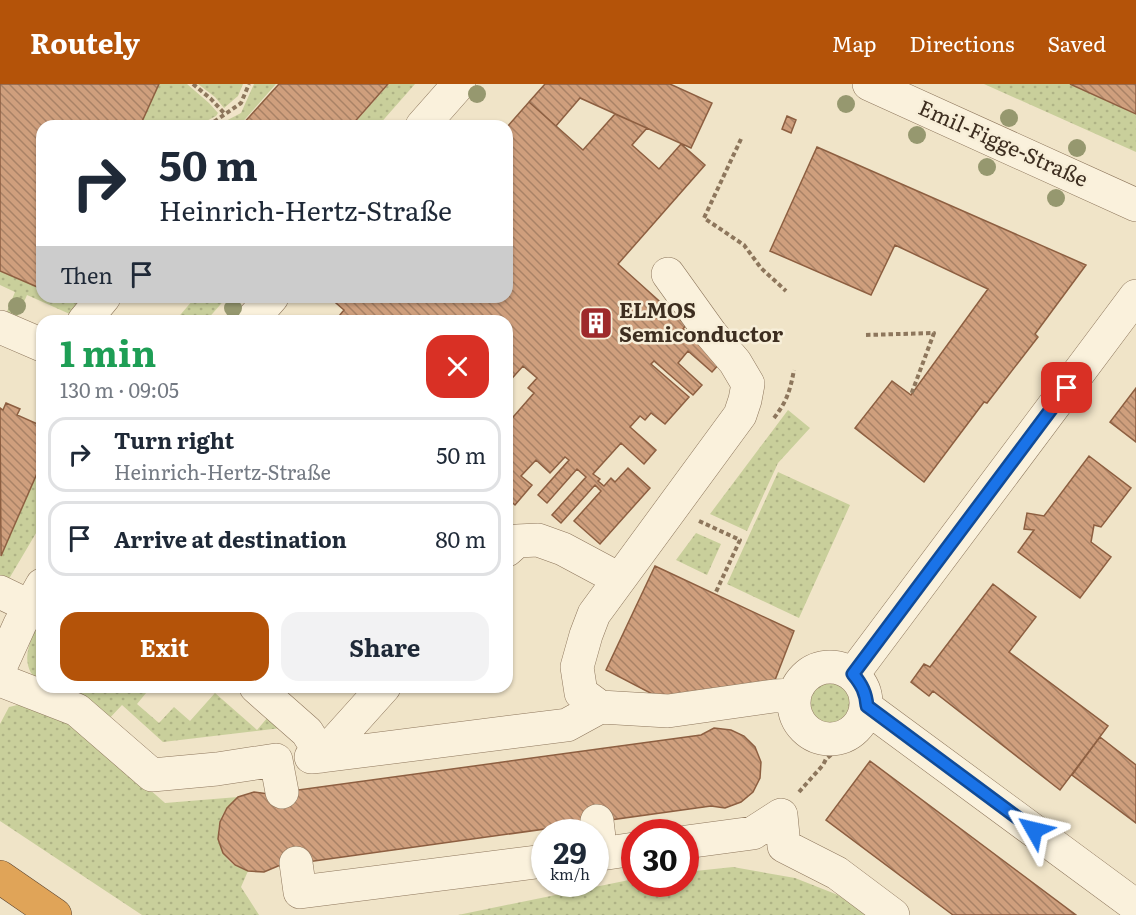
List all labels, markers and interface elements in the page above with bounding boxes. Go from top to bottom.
text: Routely [30,21,140,63]
text: Map [832,27,877,58]
text: Directions [910,27,1015,58]
text: Saved [1048,27,1106,58]
street label: Emil-Figge-Straße [914,90,1094,193]
text: 50 m [159,132,258,194]
icon: right [60,144,138,222]
text: Heinrich-Hertz-Straße [159,189,452,229]
text: Then [60,258,113,291]
icon: arrive [125,258,158,291]
place label: ELMOS Semiconductor [619,293,784,348]
building icon: ELMOS Semiconductor [578,305,614,341]
text: 1 min [60,325,156,378]
button: close [426,335,489,398]
pin [1041,362,1092,413]
icon: arrive [1050,371,1083,404]
text: 130 m · 09:05 [60,374,179,404]
text: Turn right [114,423,234,456]
icon: right [63,438,96,471]
text: 50 m [436,438,486,471]
text: Heinrich-Hertz-Straße [114,456,331,486]
icon: arrive [63,522,96,555]
text: Arrive at destination [114,522,347,555]
text: 80 m [435,522,486,555]
button: Exit [60,612,269,681]
button: Share [281,612,489,681]
position arrow [1002,798,1066,862]
speed limit sign: 30 [621,819,699,897]
text: 29 [553,829,587,873]
text: km/h [550,862,590,885]

